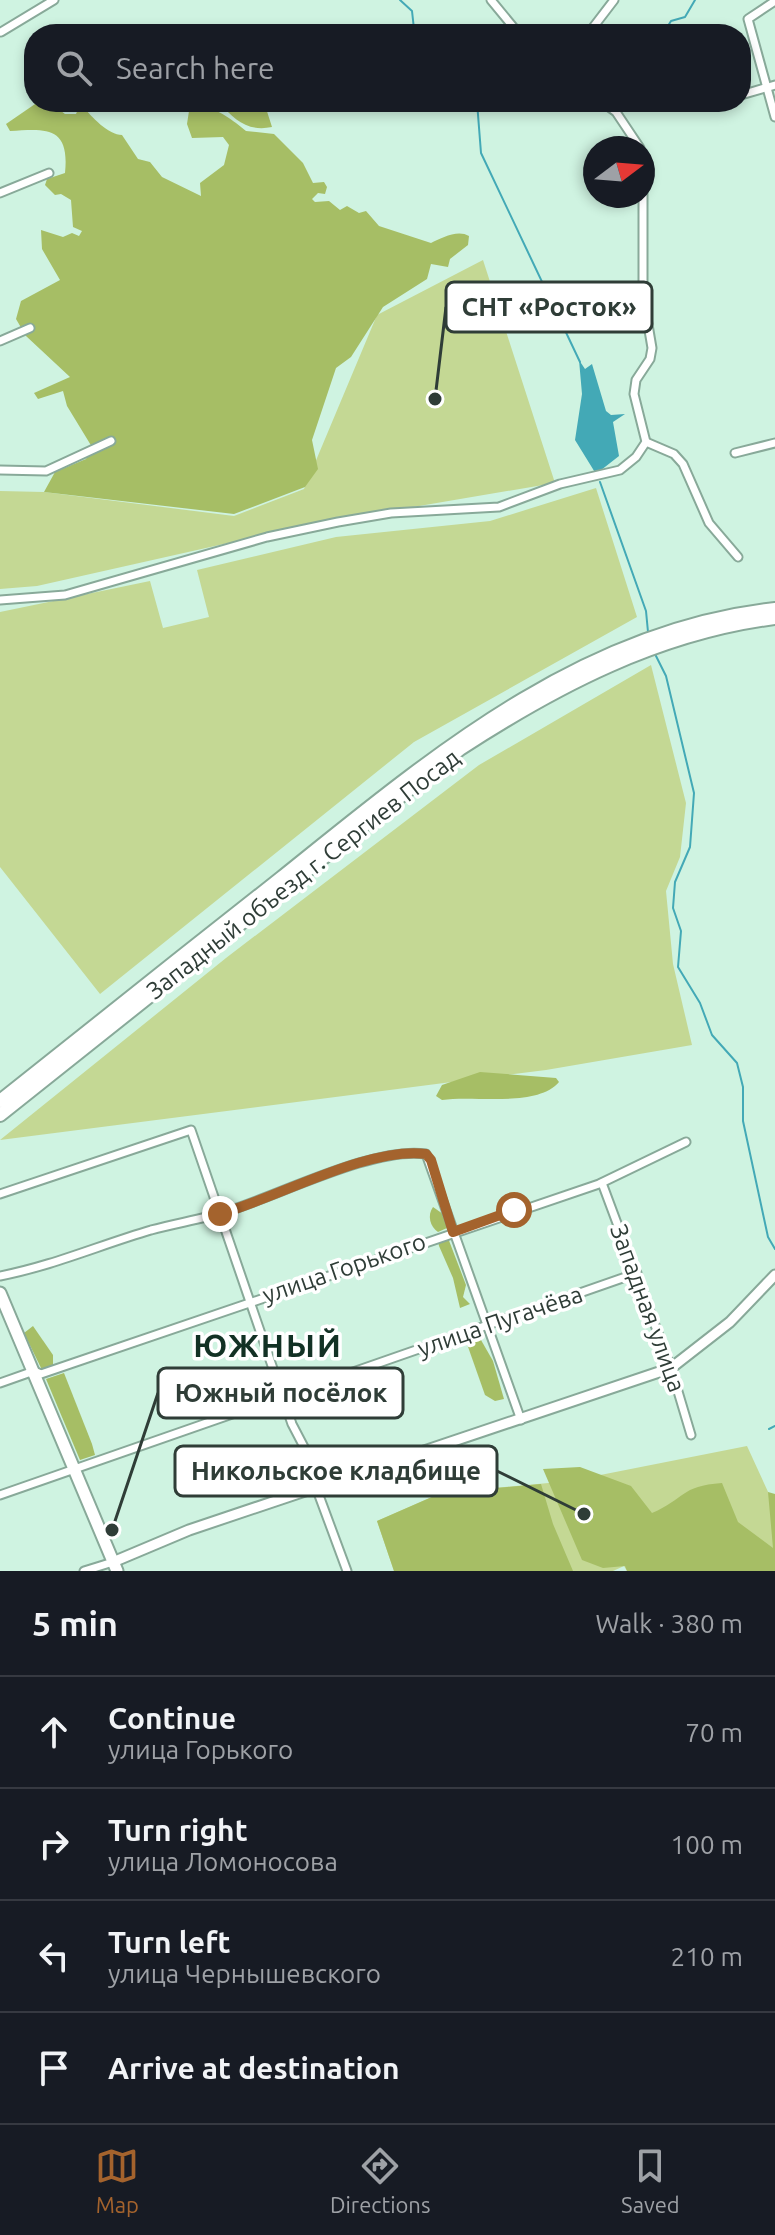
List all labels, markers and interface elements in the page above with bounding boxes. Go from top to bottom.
search box [24,24,751,112]
icon: search [52,46,96,90]
text: Search here [116,51,275,85]
north arrow [583,136,655,208]
callout: СНТ «Росток» [446,282,652,332]
text: СНТ «Росток» [462,292,637,321]
street label: Западный объезд г. Сергиев Посад [141,743,465,1005]
route start [496,1192,532,1228]
route end [202,1196,238,1232]
street label: Западная улица [605,1220,691,1396]
street label: улица Горького [259,1227,429,1309]
street label: улица Пугачёва [414,1280,586,1362]
district label: ЮЖНЫЙ [193,1327,343,1363]
callout: Южный посёлок [158,1368,403,1418]
text: Южный посёлок [175,1378,388,1407]
callout: Никольское кладбище [175,1446,497,1496]
text: Никольское кладбище [191,1456,481,1485]
text: 5 min [32,1604,118,1642]
text: Walk · 380 m [595,1609,743,1638]
text: Continue [108,1701,236,1735]
icon: ahead [32,1710,76,1754]
text: 70 m [685,1718,743,1747]
text: улица Горького [108,1735,293,1764]
text: Turn right [108,1813,248,1847]
icon: right [32,1822,76,1866]
text: 100 m [671,1830,743,1859]
text: улица Ломоносова [108,1847,338,1876]
text: Turn left [108,1925,230,1959]
icon: left [32,1934,76,1978]
text: 210 m [671,1942,743,1971]
text: улица Чернышевского [108,1959,381,1988]
icon: arrive [32,2046,76,2090]
text: Arrive at destination [108,2051,400,2085]
tab: Map [95,2144,139,2217]
tab: Directions [330,2144,430,2217]
tab: Saved [621,2144,680,2217]

